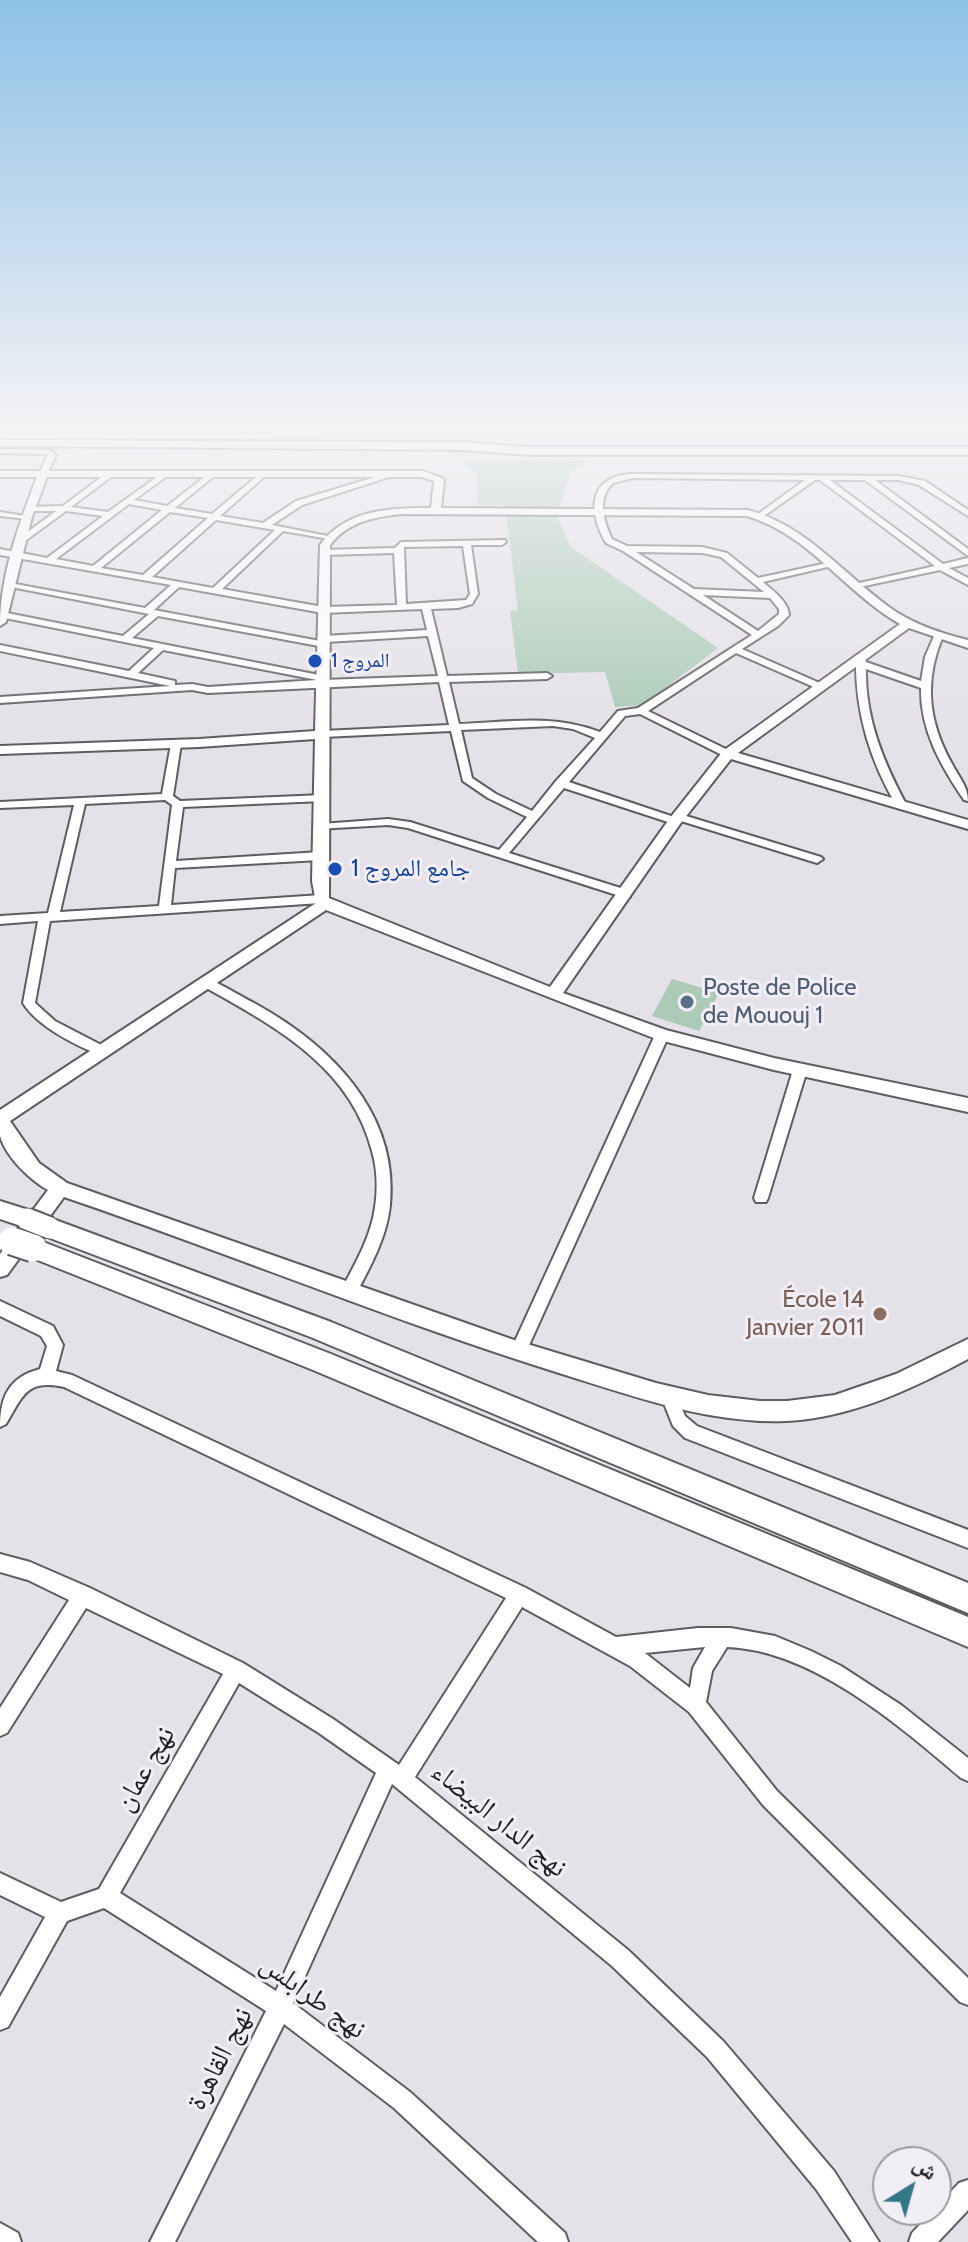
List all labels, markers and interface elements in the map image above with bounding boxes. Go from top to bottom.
place label: المروج 1 [331,649,389,673]
marker: المروج 1 [306,652,324,670]
place label: جامع المروج 1 [351,855,470,883]
marker: جامع المروج 1 [326,860,344,878]
place label: Poste de Police de Mououj 1 [703,974,857,1030]
marker: Poste de Police de Mououj 1 [678,993,696,1011]
place label: École 14 Janvier 2011 [746,1286,864,1342]
marker: École 14 Janvier 2011 [871,1305,889,1323]
street label: نهج عمان [107,1721,183,1817]
street label: نهج الدار البيضاء [424,1755,574,1885]
street label: نهج طرابلس [253,1947,373,2047]
street label: نهج القاهرة [180,2002,260,2116]
north arrow [872,2146,952,2226]
text: ش [908,2150,943,2186]

